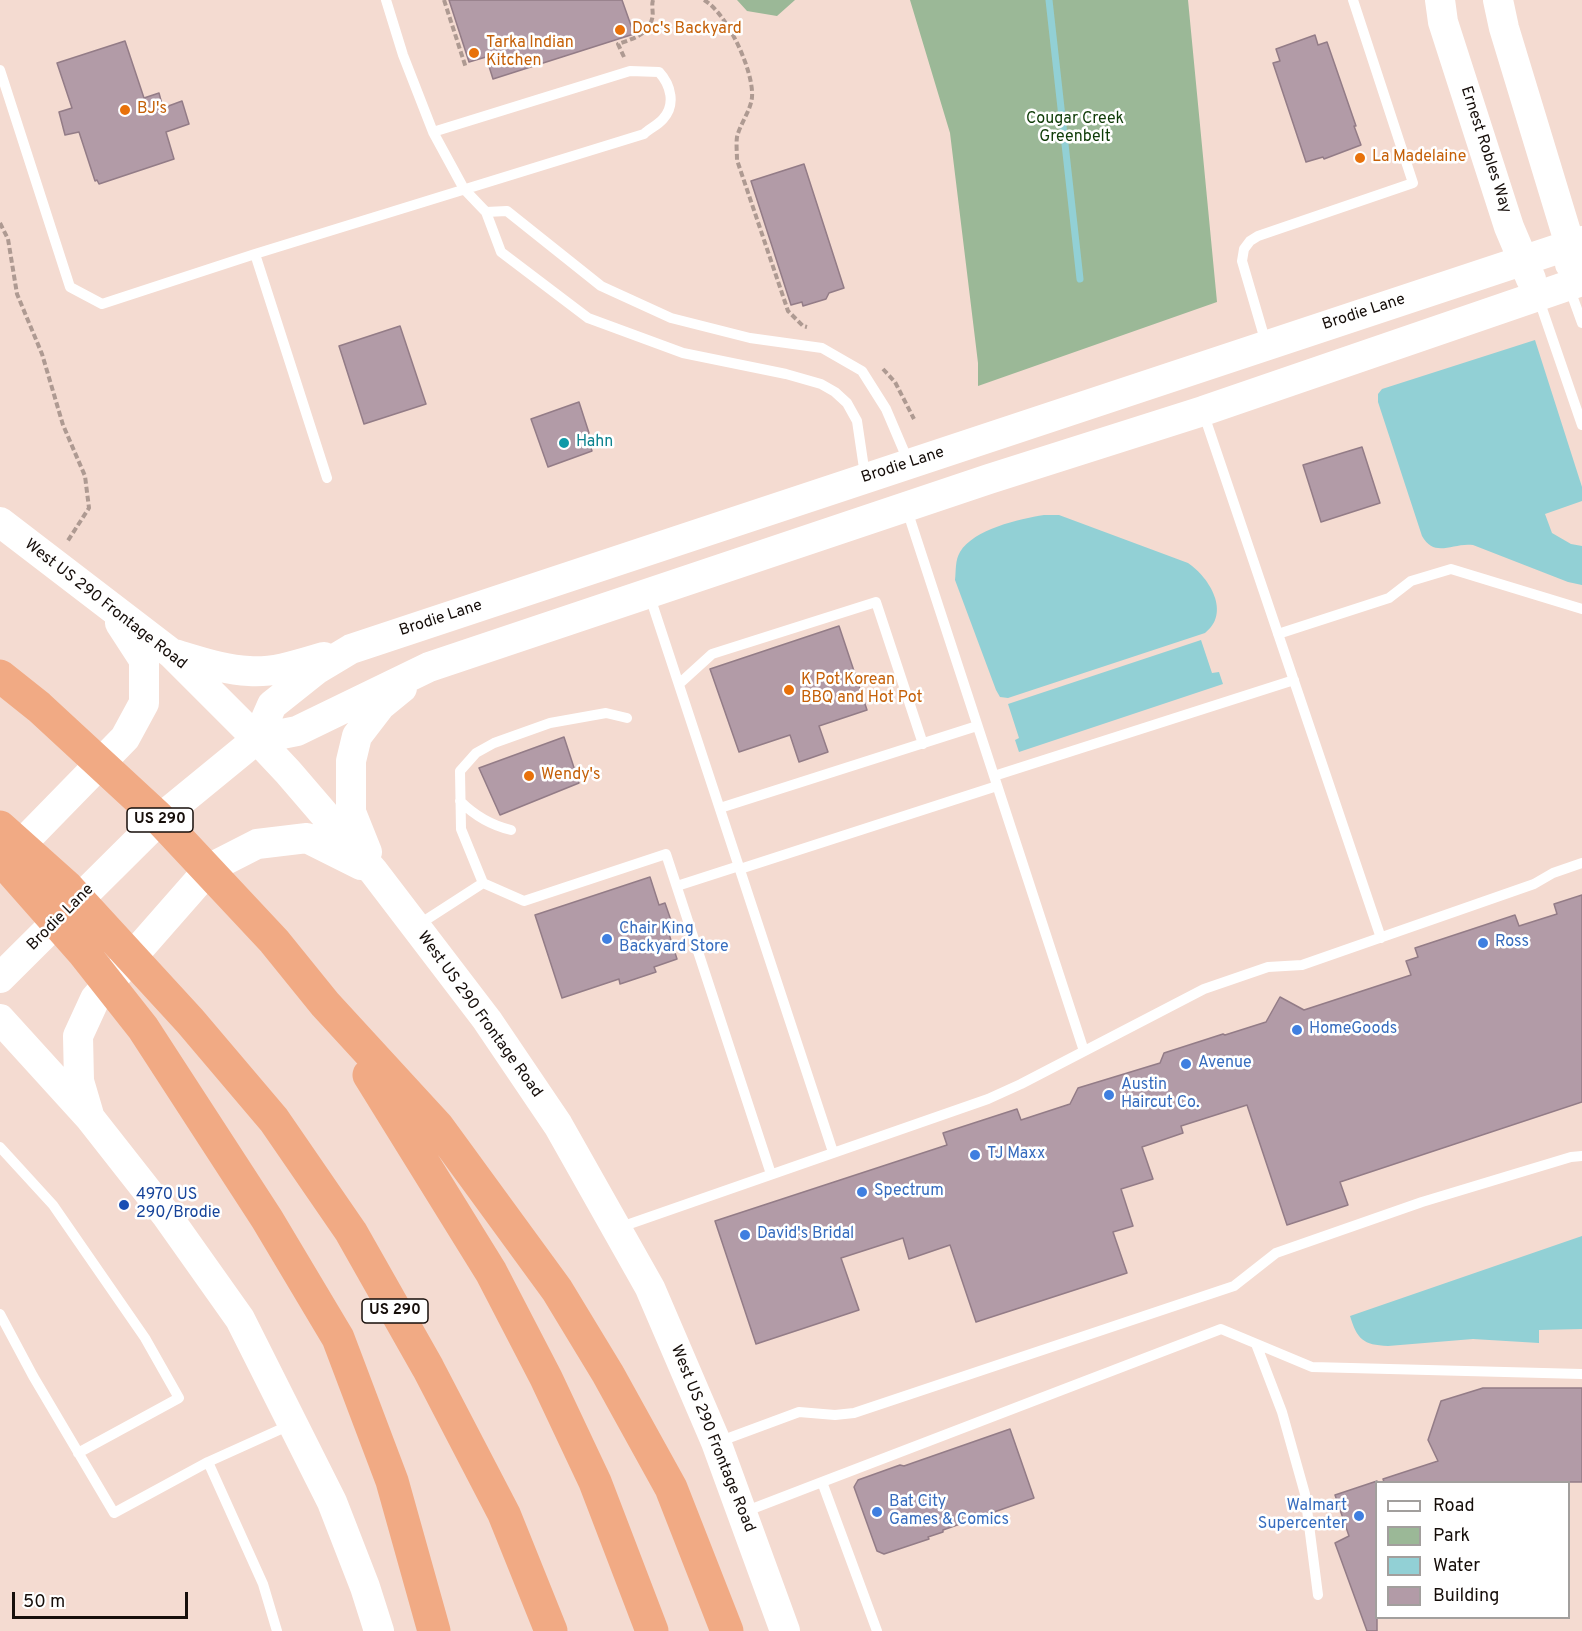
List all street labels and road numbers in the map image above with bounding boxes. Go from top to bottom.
street label: Ernest Robles Way [1455,84,1515,216]
street label: Brodie Lane [1320,291,1408,335]
street label: Brodie Lane [859,444,947,488]
street label: West US 290 Frontage Road [20,536,190,674]
street label: Brodie Lane [397,597,485,641]
road number: US 290 [127,808,193,832]
street label: Brodie Lane [24,881,98,955]
street label: West US 290 Frontage Road [412,928,546,1102]
road number: US 290 [362,1299,428,1323]
street label: West US 290 Frontage Road [666,1342,758,1536]

